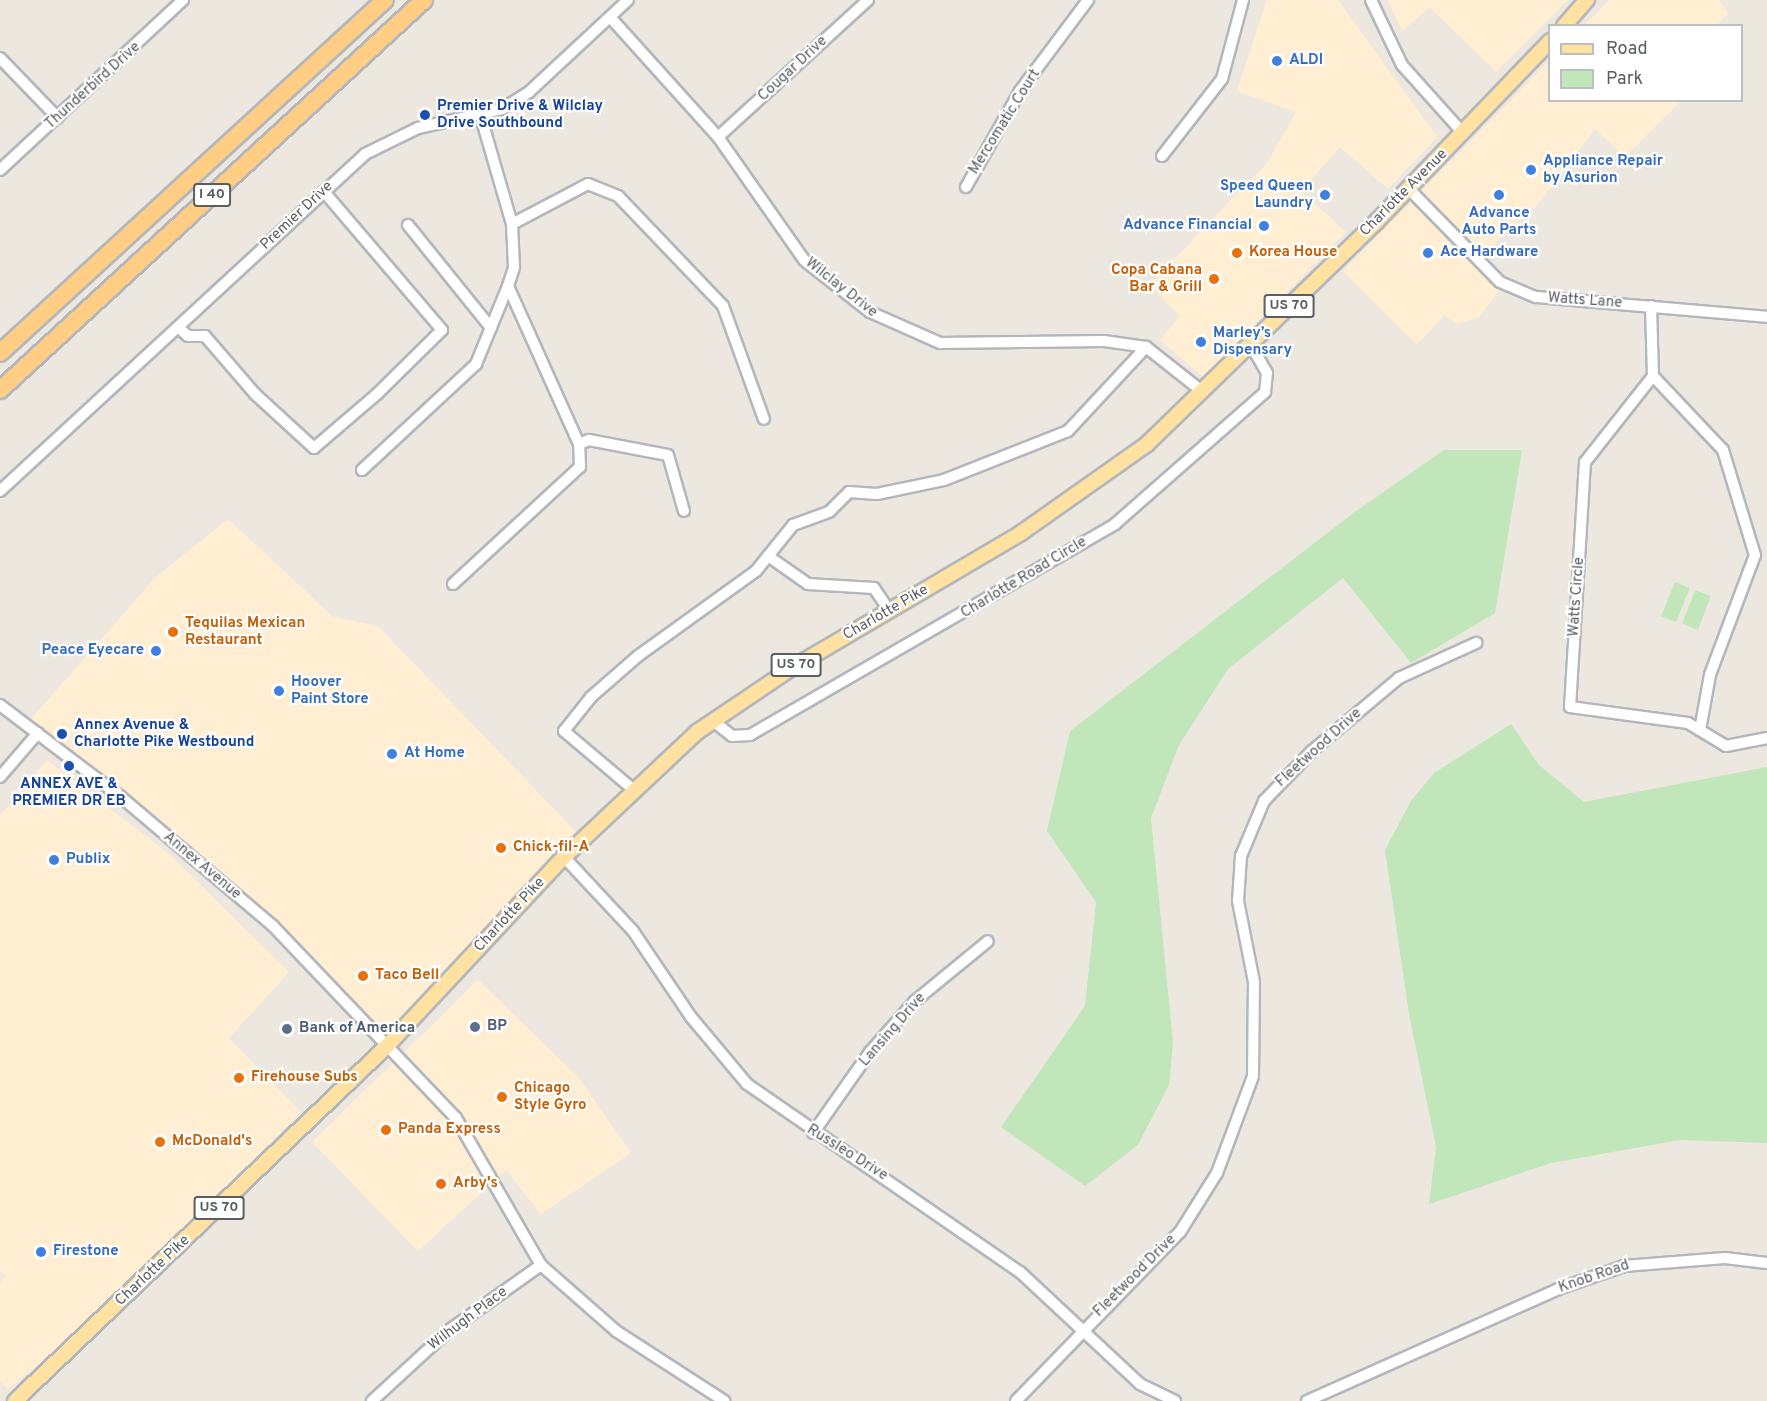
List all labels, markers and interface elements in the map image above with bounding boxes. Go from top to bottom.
legend [1548,24,1743,102]
street label: Cougar Drive [755,32,831,106]
street label: Thunderbird Drive [42,38,144,134]
text: Road [1606,38,1648,61]
place label: ALDI [1289,52,1323,70]
marker: ALDI [1270,54,1284,68]
street label: Mercomatic Court [965,66,1045,178]
text: Park [1606,68,1643,91]
place label: Premier Drive & Wilclay Drive Southbound [437,97,603,132]
marker: Premier Drive & Wilclay Drive Southbound [418,108,432,122]
street label: Charlotte Avenue [1356,145,1452,241]
place label: Appliance Repair by Asurion [1543,152,1663,187]
marker: Appliance Repair by Asurion [1524,163,1538,177]
place label: Speed Queen Laundry [1220,177,1313,212]
street label: Premier Drive [257,178,337,254]
road number: I 40 [192,184,232,206]
marker: Speed Queen Laundry [1318,188,1332,202]
marker: Advance Auto Parts [1492,188,1506,202]
place label: Advance Auto Parts [1462,204,1536,239]
place label: Advance Financial [1123,217,1252,235]
marker: Advance Financial [1257,219,1271,233]
place label: Korea House [1249,244,1337,262]
place label: Ace Hardware [1440,244,1538,262]
marker: Korea House [1230,246,1244,260]
marker: Ace Hardware [1421,246,1435,260]
street label: Wilclay Drive [801,254,881,322]
place label: Copa Cabana Bar & Grill [1111,261,1202,296]
marker: Copa Cabana Bar & Grill [1207,272,1221,286]
street label: Watts Lane [1547,289,1623,313]
road number: US 70 [1264,295,1314,317]
place label: Marley’s Dispensary [1213,324,1292,359]
marker: Marley’s Dispensary [1194,335,1208,349]
street label: Charlotte Road Circle [958,533,1090,623]
street label: Watts Circle [1565,557,1589,637]
street label: Charlotte Pike [840,581,932,645]
place label: Tequilas Mexican Restaurant [185,614,305,649]
marker: Tequilas Mexican Restaurant [166,625,180,639]
place label: Peace Eyecare [41,642,144,660]
marker: Peace Eyecare [149,644,163,658]
road number: US 70 [770,654,822,676]
place label: Hoover Paint Store [291,673,369,708]
marker: Hoover Paint Store [272,684,286,698]
street label: Fleetwood Drive [1272,705,1366,791]
place label: Annex Avenue & Charlotte Pike Westbound [74,716,254,751]
marker: Annex Avenue & Charlotte Pike Westbound [55,727,69,741]
place label: At Home [404,745,465,763]
marker: At Home [385,747,399,761]
marker: ANNEX AVE & PREMIER DR EB [62,759,76,773]
place label: ANNEX AVE & PREMIER DR EB [12,775,126,810]
street label: Annex Avenue [159,828,245,904]
place label: Chick-fil-A [513,839,589,857]
marker: Chick-fil-A [494,841,508,855]
place label: Publix [66,851,110,869]
marker: Publix [47,853,61,867]
street label: Charlotte Pike [471,874,549,956]
place label: Taco Bell [375,967,439,985]
marker: Taco Bell [356,969,370,983]
street label: Lansing Drive [856,989,930,1071]
place label: BP [487,1018,507,1036]
place label: Bank of America [299,1020,416,1038]
marker: BP [468,1020,482,1034]
marker: Bank of America [280,1022,294,1036]
place label: Firehouse Subs [251,1069,358,1087]
marker: Firehouse Subs [232,1071,246,1085]
place label: Chicago Style Gyro [514,1079,587,1114]
marker: Chicago Style Gyro [495,1090,509,1104]
place label: Panda Express [398,1121,501,1139]
street label: Russleo Drive [803,1121,891,1185]
marker: Panda Express [379,1123,393,1137]
place label: McDonald's [172,1133,252,1151]
marker: McDonald's [153,1135,167,1149]
place label: Arby's [453,1175,498,1193]
marker: Arby's [434,1177,448,1191]
road number: US 70 [194,1197,244,1219]
street label: Fleetwood Drive [1090,1231,1180,1321]
street label: Charlotte Pike [112,1232,194,1310]
place label: Firestone [53,1243,119,1261]
marker: Firestone [34,1245,48,1259]
street label: Knob Road [1556,1257,1632,1297]
street label: Wilhugh Place [425,1283,511,1355]

